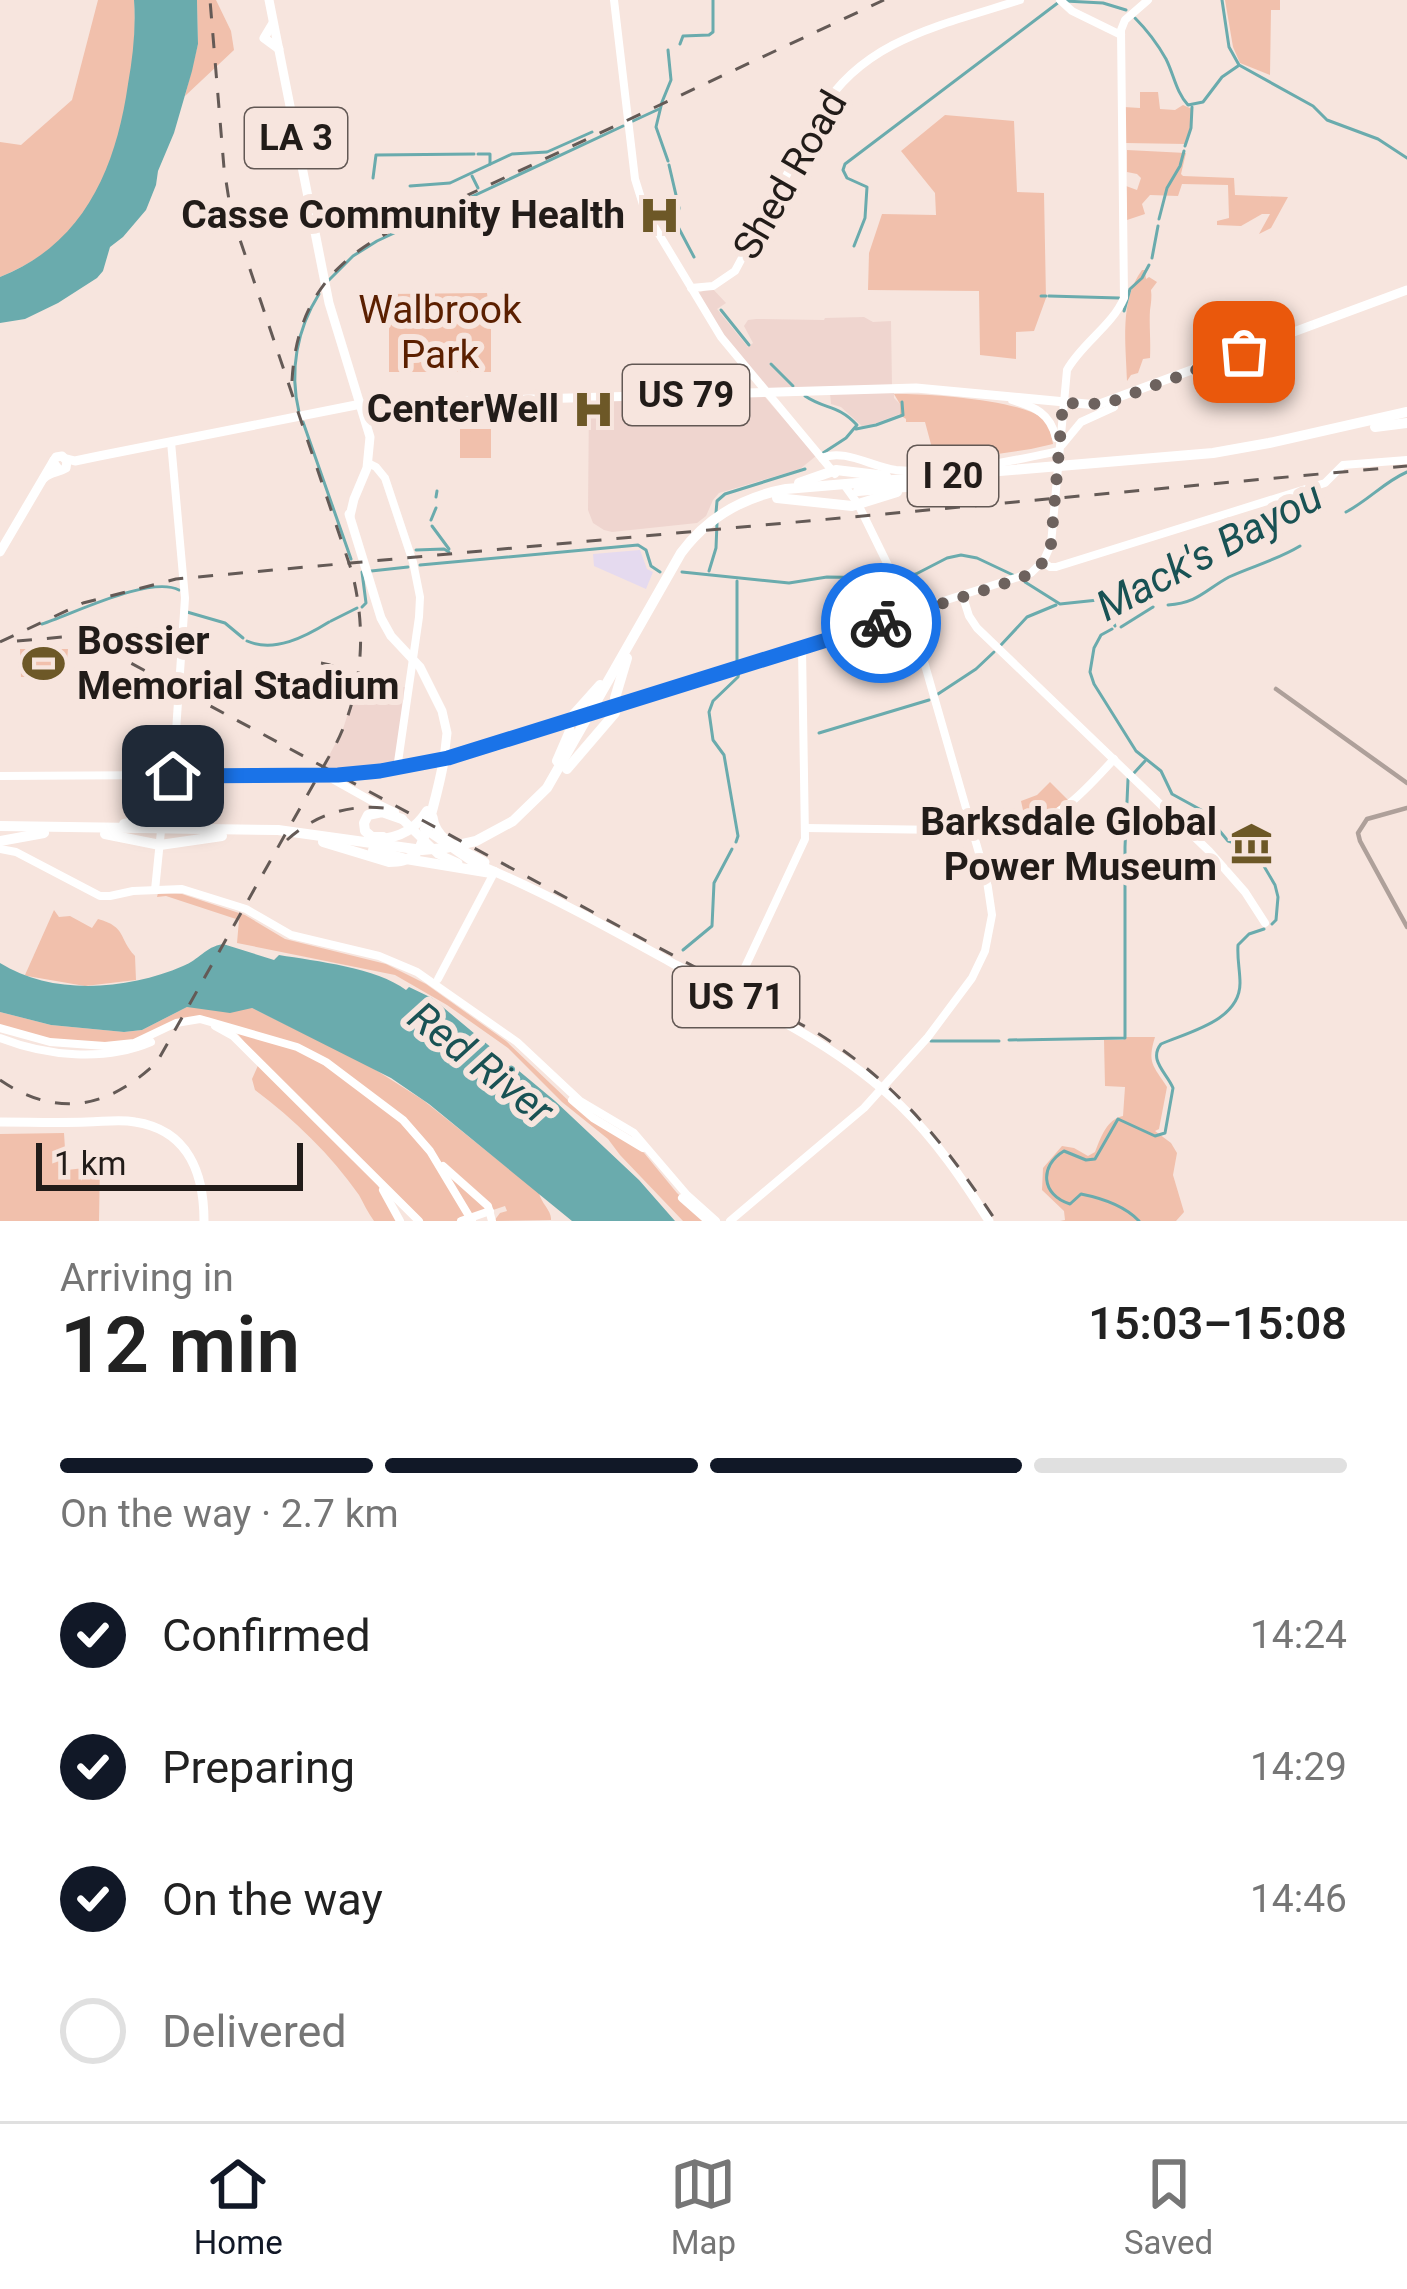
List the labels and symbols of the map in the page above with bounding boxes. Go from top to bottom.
street label: Shed Road [723,83,857,267]
road number: LA 3 [245,108,347,168]
place label: Casse Community Health [181,192,625,238]
hospital icon: Casse Community Health [636,192,682,238]
park label: Walbrook Park [358,287,522,378]
pin [1193,301,1295,403]
road number: US 79 [623,365,749,425]
place label: CenterWell [367,386,559,432]
hospital icon: CenterWell [570,386,616,432]
road number: I 20 [908,446,998,506]
water label: Mack's Bayou [1088,471,1330,631]
courier [821,563,941,683]
place label: Bossier Memorial Stadium [77,618,399,709]
sports icon: Bossier Memorial Stadium [20,640,66,686]
pin [122,725,224,827]
place label: Barksdale Global Power Museum [920,799,1217,890]
museum icon: Barksdale Global Power Museum [1228,821,1274,867]
road number: US 71 [673,967,799,1027]
water label: Red River [399,991,564,1135]
scale bar [36,1137,303,1190]

